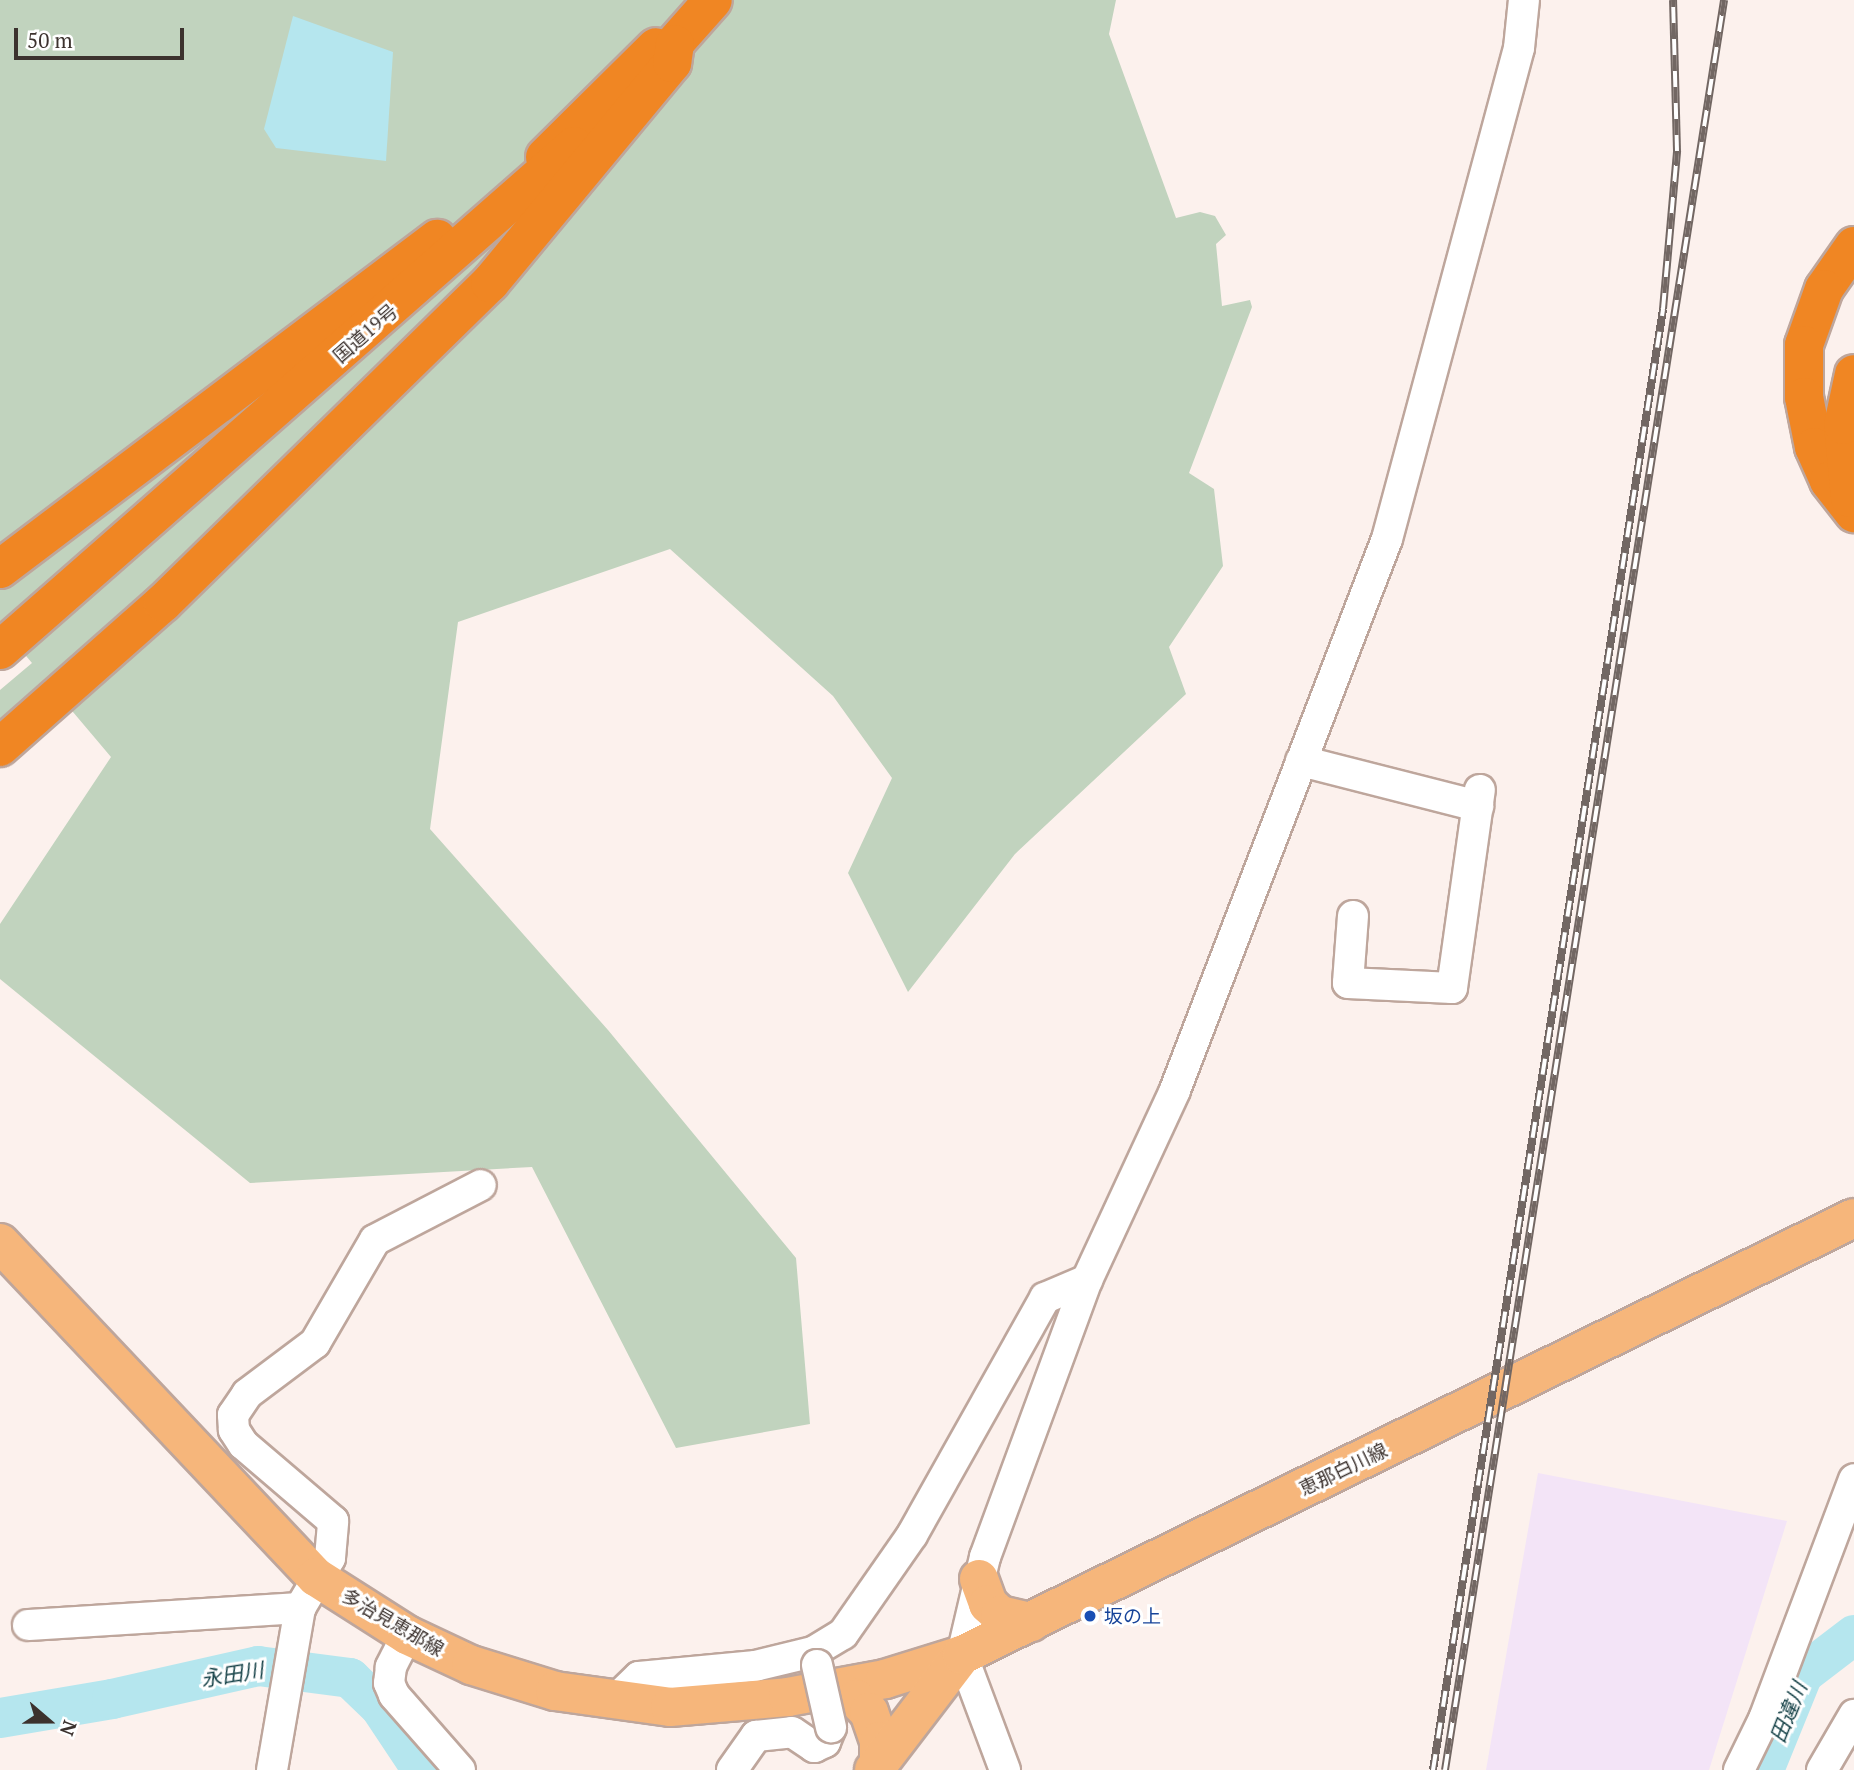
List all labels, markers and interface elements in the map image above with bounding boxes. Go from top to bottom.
scale bar [18,14,187,58]
text: 50 m [27,26,73,54]
street label: 国道19号 [328,299,402,367]
street label: 恵那白川線 [1295,1438,1391,1500]
street label: 多治見恵那線 [338,1584,448,1660]
place label: 坂の上 [1104,1605,1161,1627]
marker: 坂の上 [1082,1608,1098,1624]
water label: 永田川 [199,1657,265,1691]
water label: 田違川 [1765,1678,1811,1746]
north arrow [14,1686,84,1756]
text: N [55,1717,83,1739]

